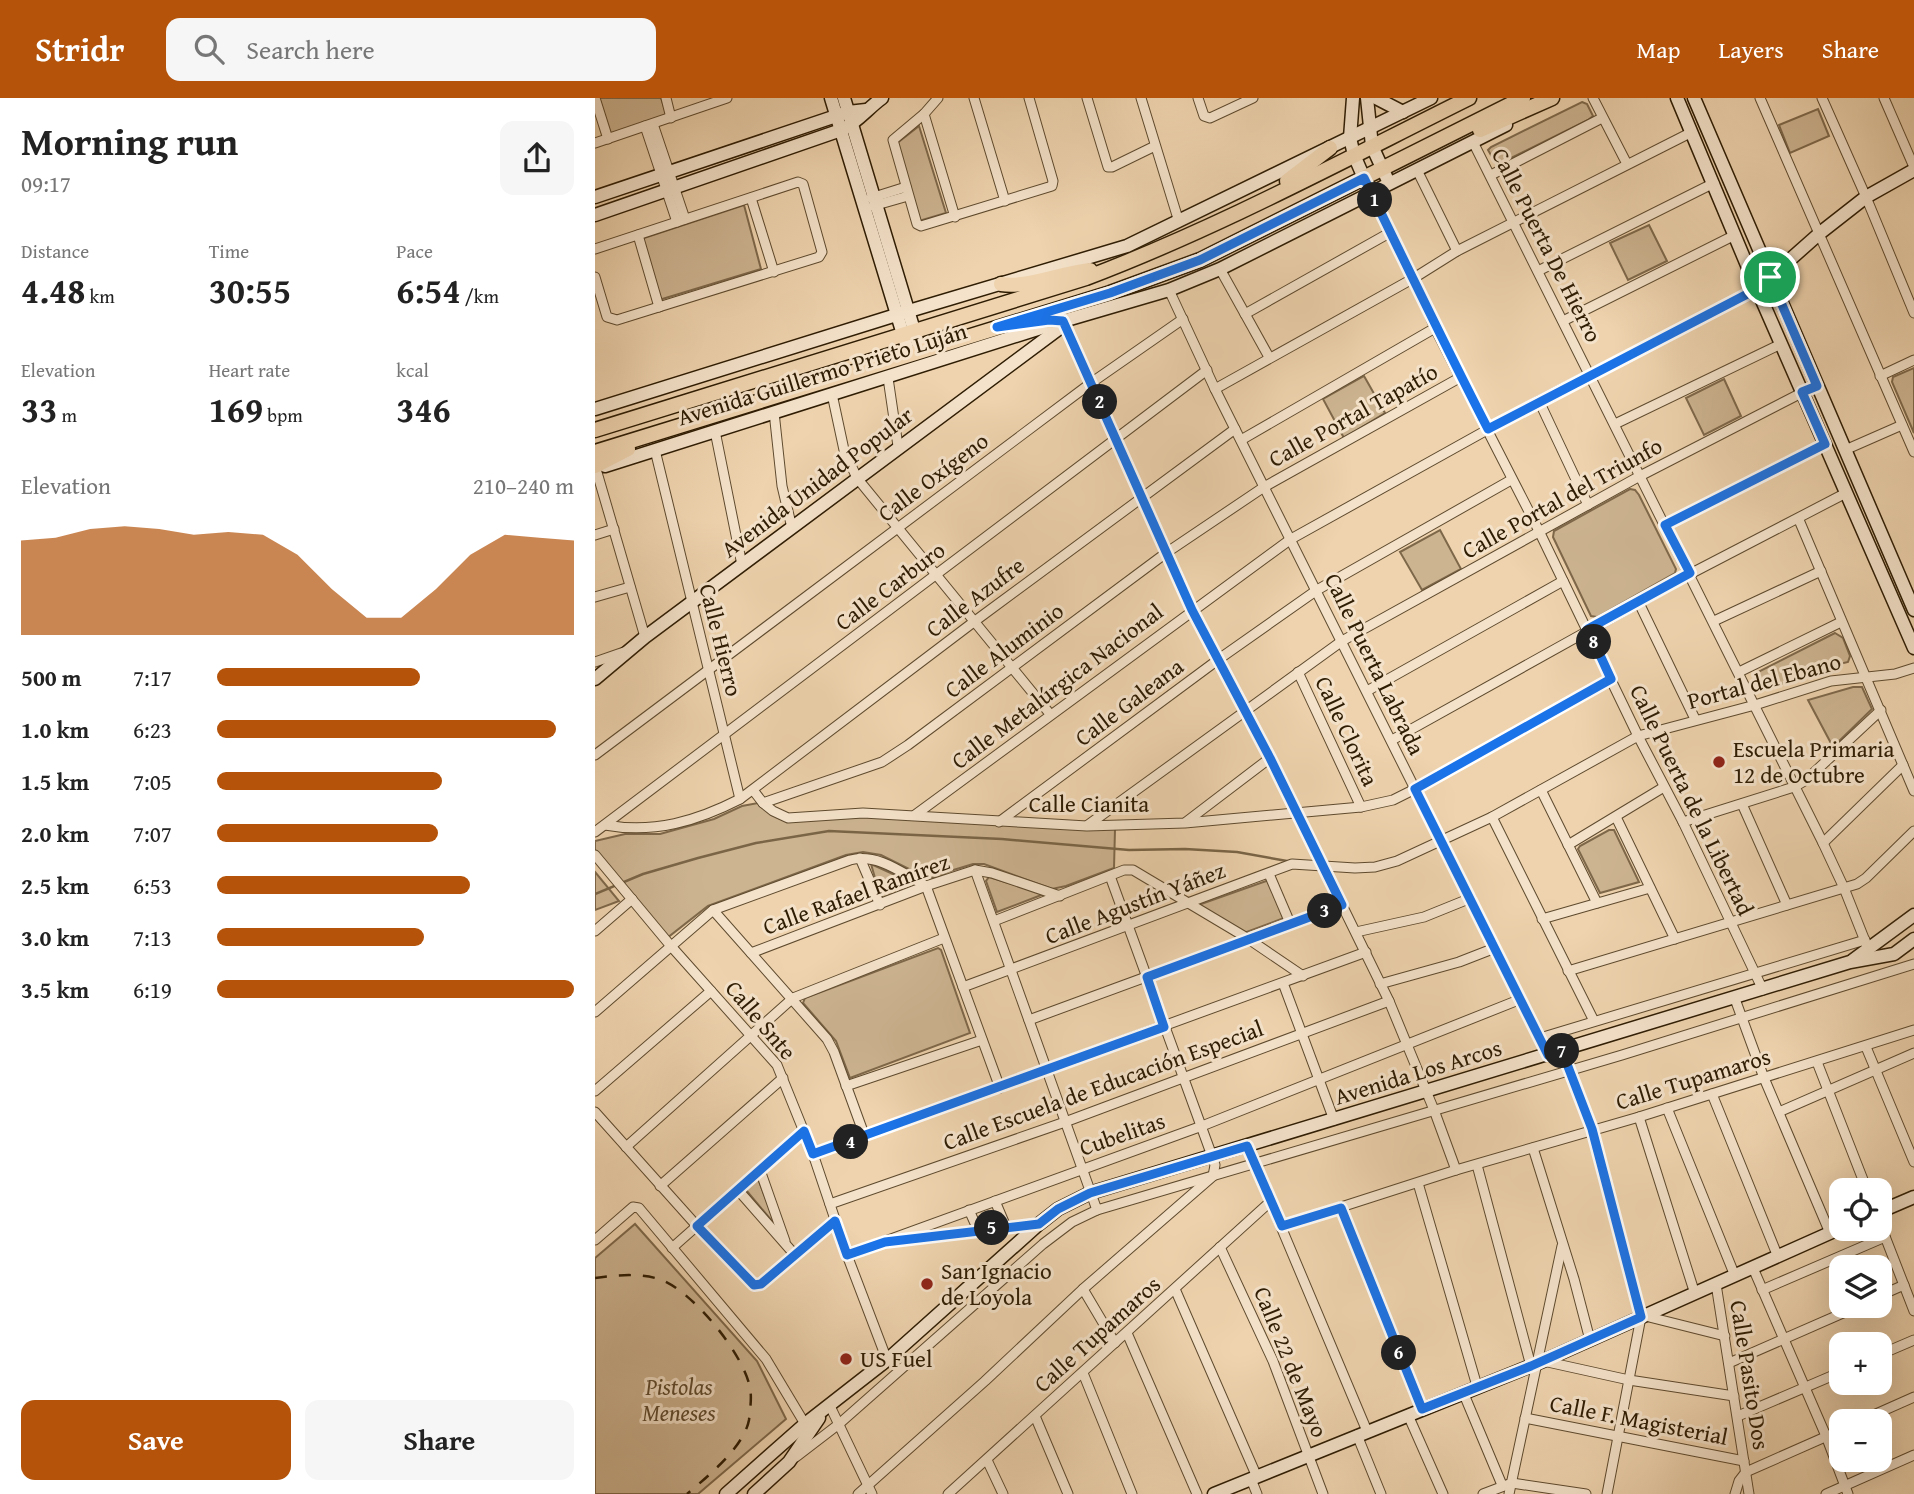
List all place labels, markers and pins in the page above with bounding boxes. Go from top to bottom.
pin: 1 [1357,182,1393,217]
pin [1740,247,1800,307]
pin: 2 [1083,384,1117,420]
pin: 8 [1577,624,1611,660]
place label: Escuela Primaria 12 de Octubre [1733,732,1894,791]
marker: Escuela Primaria 12 de Octubre [1711,754,1727,770]
pin: 3 [1307,894,1343,928]
pin: 7 [1545,1034,1579,1068]
pin: 4 [833,1124,869,1160]
pin: 5 [975,1210,1009,1246]
place label: San Ignacio de Loyola [941,1254,1052,1313]
marker: San Ignacio de Loyola [919,1276,935,1292]
pin: 6 [1381,1336,1417,1370]
place label: US Fuel [860,1342,932,1375]
marker: US Fuel [838,1351,854,1367]

